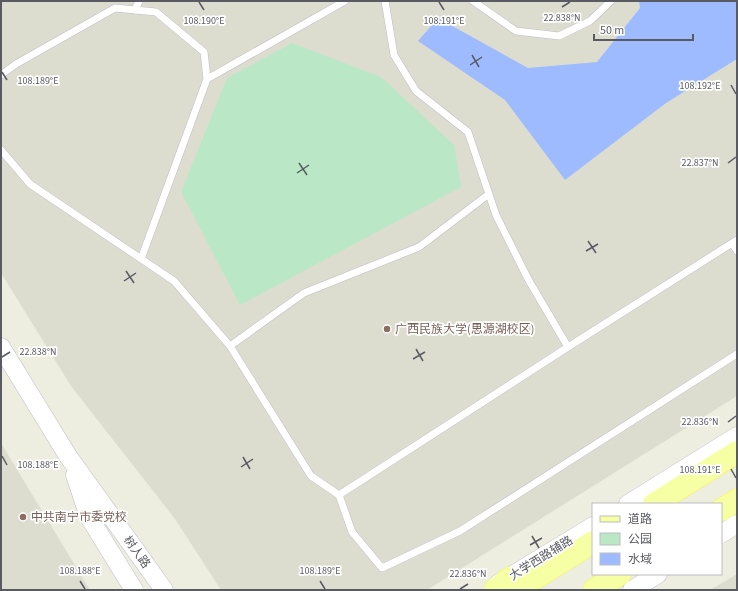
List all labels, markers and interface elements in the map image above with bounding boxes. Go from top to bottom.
text: 22.838°N [543,11,581,25]
text: 108.190°E [184,14,224,28]
text: 108.191°E [424,14,464,28]
scale bar [594,16,693,42]
text: 50 m [600,22,624,39]
text: 108.189°E [18,74,58,88]
text: 108.192°E [680,79,720,93]
text: 22.837°N [681,156,719,170]
place label: 广西民族大学(思源湖校区) [395,321,534,338]
marker: 广西民族大学(思源湖校区) [382,324,392,334]
text: 22.838°N [19,345,57,359]
text: 22.836°N [681,415,719,429]
text: 108.188°E [18,458,58,472]
text: 108.191°E [680,463,720,477]
legend [592,503,722,575]
place label: 中共南宁市委党校 [31,509,127,526]
text: 道路 [628,511,652,528]
marker: 中共南宁市委党校 [18,512,28,522]
text: 公园 [628,531,652,548]
street label: 大学西路辅路 [506,532,576,585]
street label: 树人路 [119,533,154,572]
text: 水域 [628,551,652,568]
text: 108.188°E [60,564,100,578]
text: 108.189°E [300,564,340,578]
text: 22.836°N [449,567,487,581]

